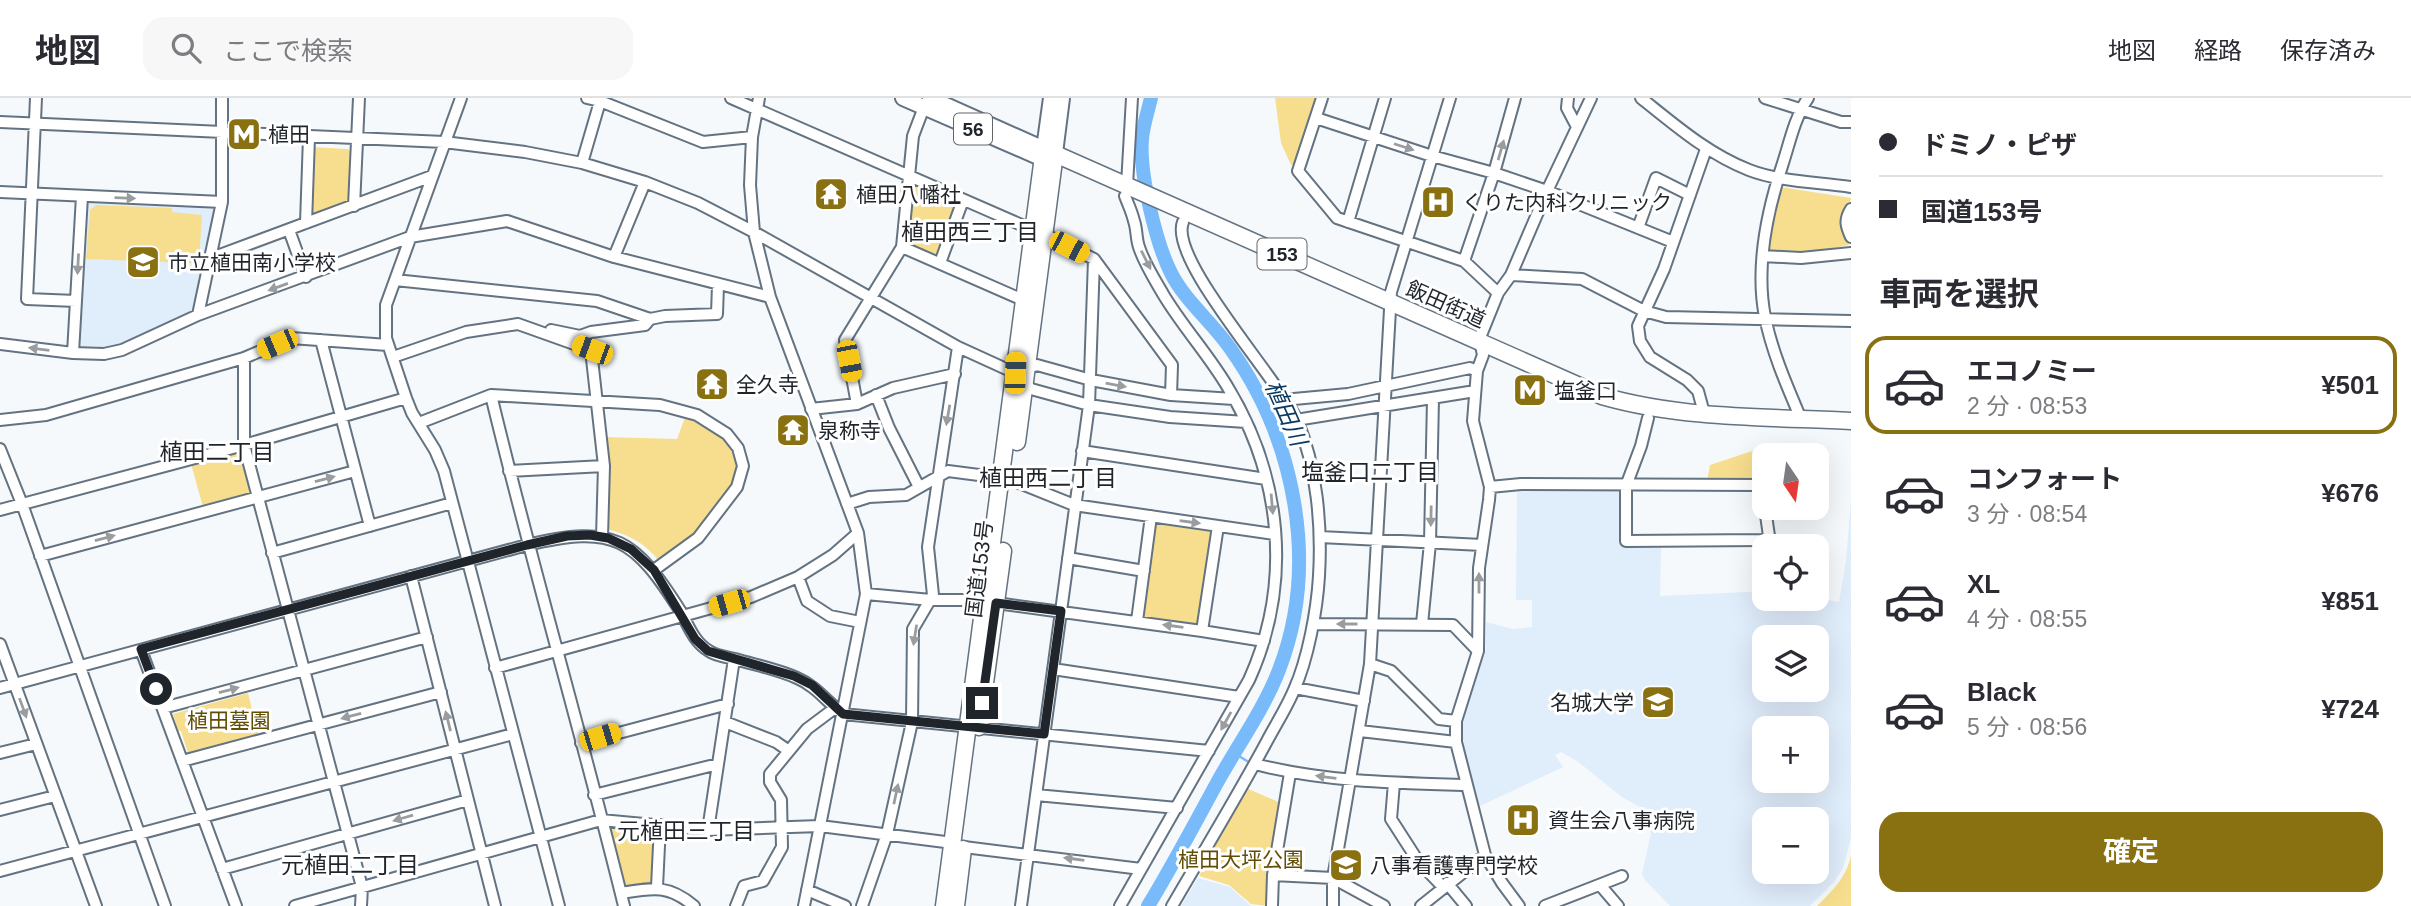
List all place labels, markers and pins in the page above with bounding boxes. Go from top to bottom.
metro station icon: 植田 [225,115,263,153]
place label: 植田 [268,123,310,146]
temple icon: 植田八幡社 [812,175,850,213]
place label: 植田八幡社 [856,183,961,206]
hospital icon: くりた内科クリニック [1419,183,1457,221]
place label: くりた内科クリニック [1462,191,1672,214]
school or university icon: 市立植田南小学校 [124,243,162,281]
place label: 市立植田南小学校 [168,251,336,274]
temple icon: 全久寺 [693,365,731,403]
metro station icon: 塩釜口 [1511,371,1549,409]
place label: 全久寺 [736,373,799,396]
place label: 塩釜口 [1554,379,1617,402]
temple icon: 泉称寺 [774,411,812,449]
place label: 泉称寺 [818,419,881,442]
school or university icon: 名城大学 [1639,683,1677,721]
place label: 名城大学 [1550,691,1634,714]
hospital icon: 資生会八事病院 [1504,801,1542,839]
place label: 資生会八事病院 [1548,809,1695,832]
school or university icon: 八事看護専門学校 [1327,846,1365,884]
place label: 八事看護専門学校 [1370,854,1538,877]

